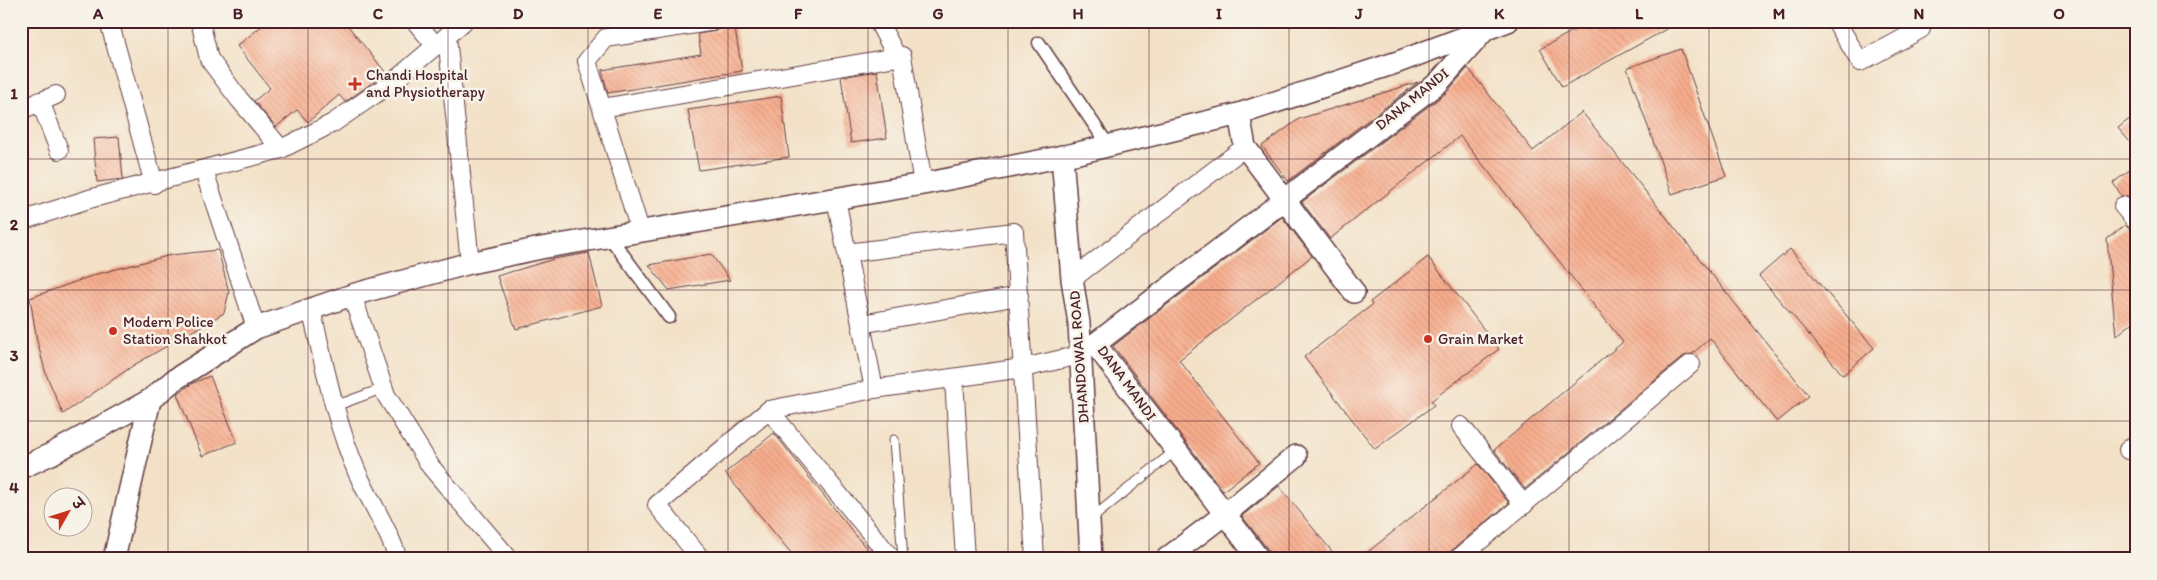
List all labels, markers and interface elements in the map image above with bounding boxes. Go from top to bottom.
text: A [92,4,104,23]
text: B [233,4,244,23]
text: C [373,4,384,23]
text: D [513,4,524,23]
text: E [654,4,663,23]
text: F [794,4,803,23]
text: G [932,4,944,23]
text: H [1072,4,1084,23]
text: I [1216,4,1222,23]
text: J [1354,4,1363,23]
text: K [1494,4,1505,23]
text: L [1635,4,1644,23]
text: M [1773,4,1785,23]
text: N [1914,4,1924,23]
text: O [2053,4,2065,23]
street label: DANA MANDI [1372,64,1452,134]
place label: Chandi Hospital and Physiotherapy [366,66,485,101]
marker: Chandi Hospital and Physiotherapy [348,77,362,91]
text: 1 [10,84,18,103]
text: 2 [10,215,19,234]
street label: DHANDOWAL ROAD [1065,290,1093,424]
place label: Modern Police Station Shahkot [123,313,227,348]
marker: Modern Police Station Shahkot [107,325,119,337]
place label: Grain Market [1438,330,1524,348]
marker: Grain Market [1422,333,1434,345]
street label: DANA MANDI [1094,342,1160,424]
text: 3 [10,346,19,365]
text: 4 [9,478,19,497]
north arrow [42,488,92,538]
text: उ [67,494,88,514]

